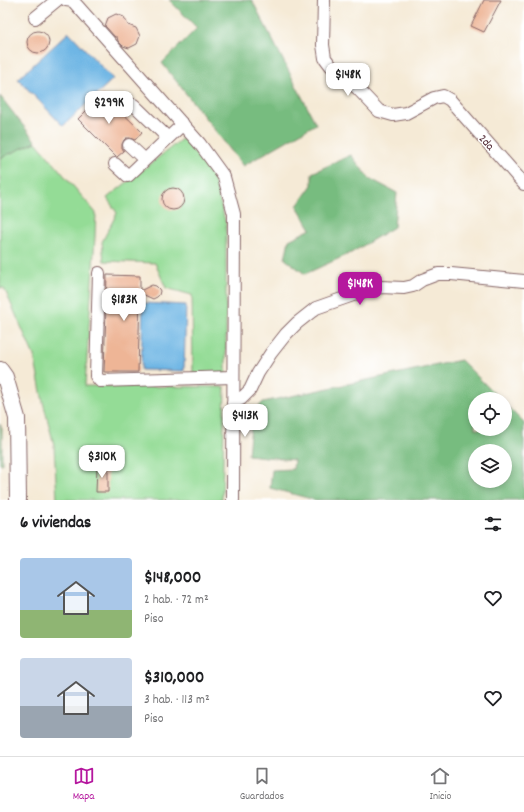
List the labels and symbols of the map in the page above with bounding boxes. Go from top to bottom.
pin: $148K [320,63,376,97]
pin: $299K [81,91,137,125]
street label: 2da [474,131,498,155]
pin: $148K [332,272,388,306]
pin: $183K [96,288,152,322]
pin: $413K [217,404,273,438]
pin: $310K [74,445,130,479]

